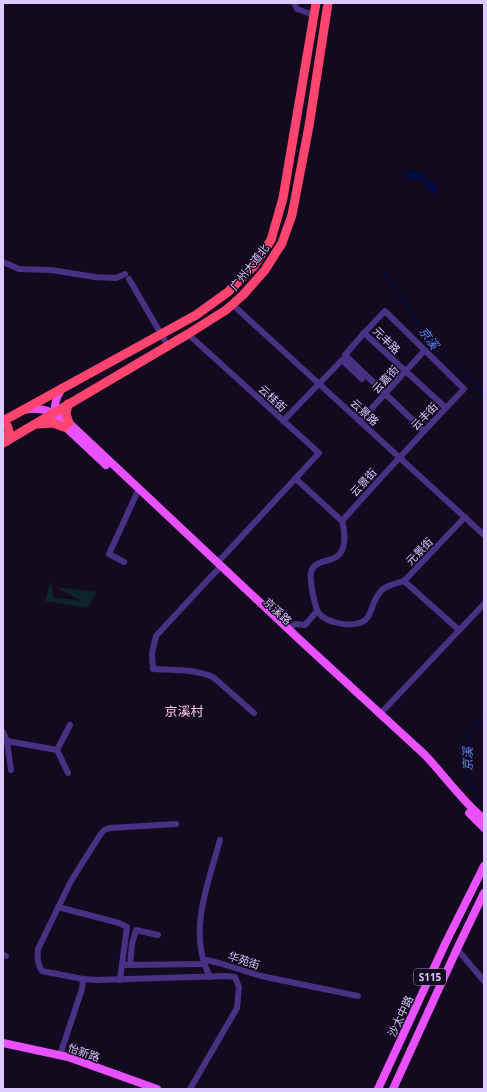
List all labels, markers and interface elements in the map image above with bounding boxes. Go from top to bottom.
street label: 广州大道北 [226,241,272,293]
street label: 元丰路 [370,323,404,357]
water label: 京溪 [415,323,444,354]
street label: 云嘉街 [368,362,402,396]
street label: 云桂街 [256,381,290,415]
street label: 云景路 [348,395,382,429]
street label: 云丰街 [407,399,441,433]
street label: 云景街 [346,465,380,499]
street label: 元景街 [402,534,436,568]
street label: 京溪路 [261,594,295,628]
district label: 京溪村 [164,702,204,720]
water label: 京溪 [459,745,476,771]
street label: 华苑街 [226,948,262,972]
road number: S115 [414,969,446,985]
street label: 沙太中路 [384,993,416,1039]
street label: 怡新路 [66,1040,102,1064]

